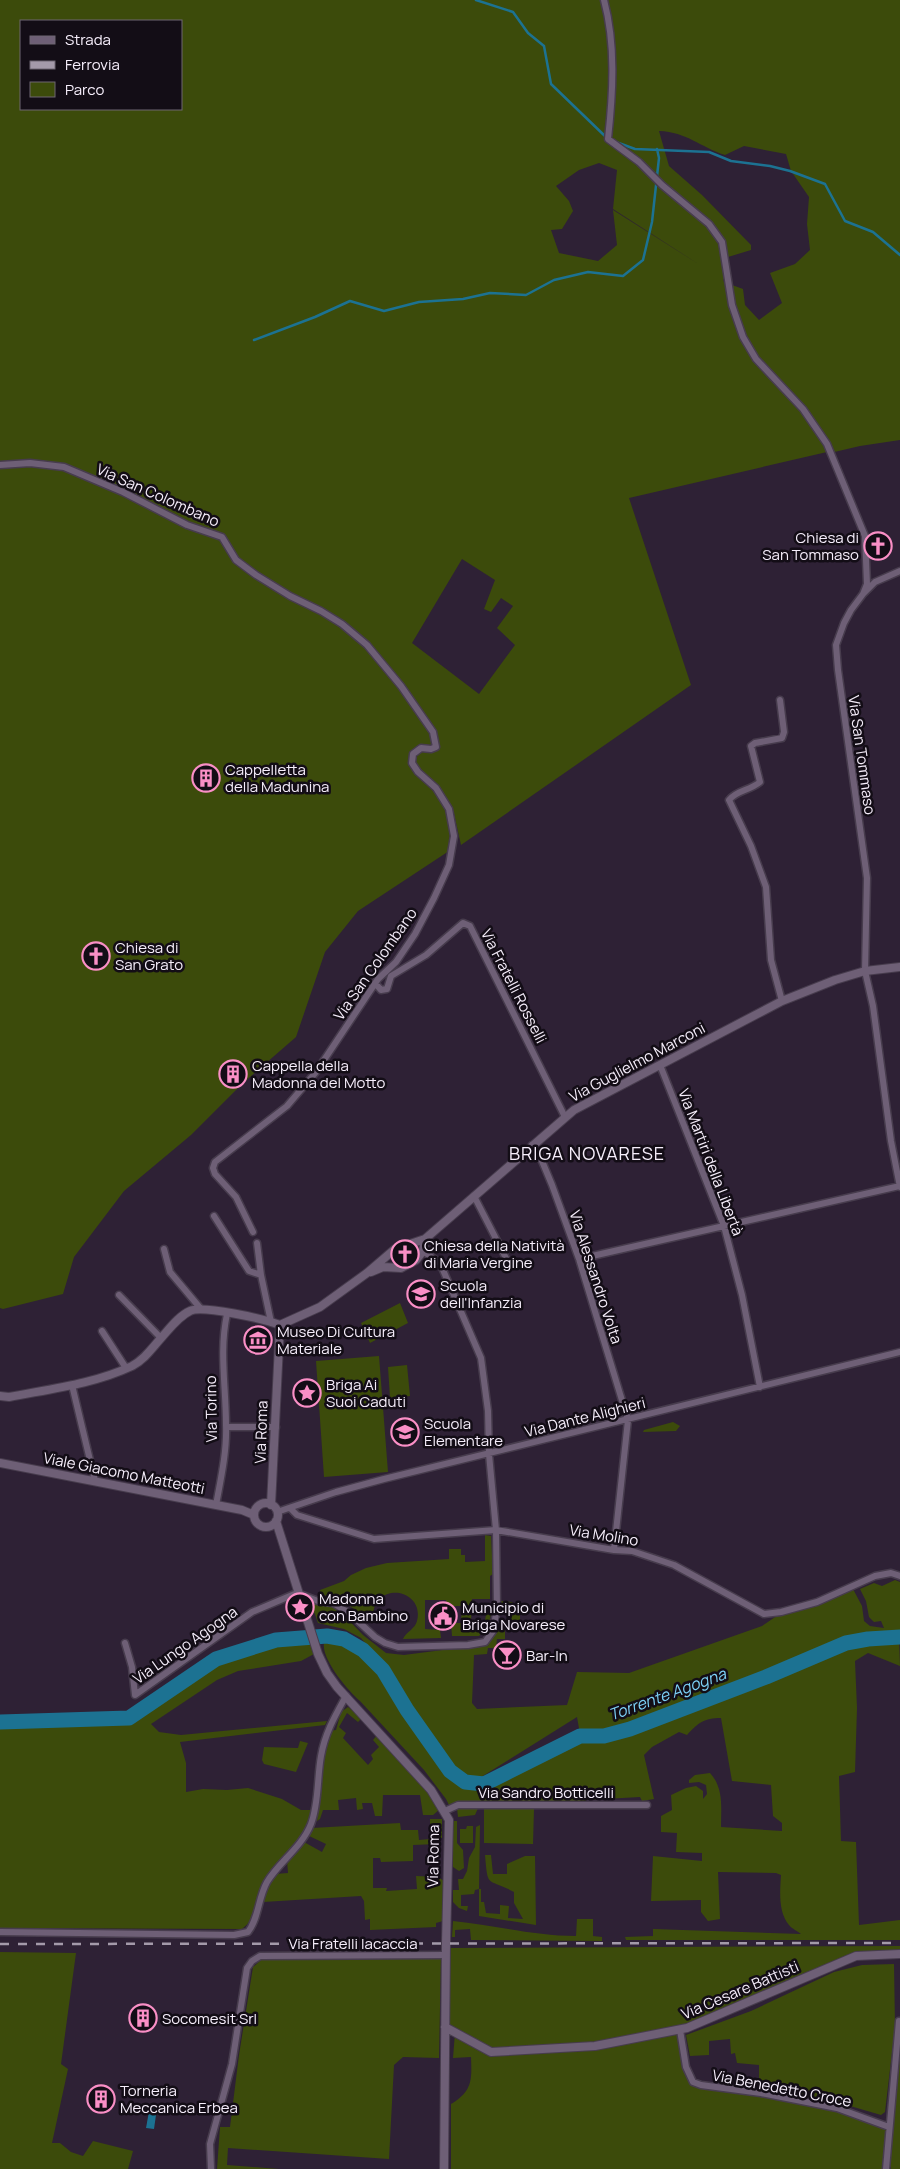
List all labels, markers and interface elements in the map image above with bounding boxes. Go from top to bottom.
legend [20,20,182,110]
text: Strada [65,29,111,50]
text: Ferrovia [65,54,120,75]
text: Parco [65,79,104,100]
street label: Via San Colombano [93,458,223,532]
place label: Chiesa di San Tommaso [762,527,859,565]
church icon: Chiesa di San Tommaso [863,531,893,561]
street label: Via San Tommaso [843,694,881,816]
place label: Cappelletta della Madunina [225,759,329,797]
building icon: Cappelletta della Madunina [191,763,221,793]
street label: Via San Colombano [328,904,422,1024]
street label: Via Fratelli Rosselli [476,925,552,1047]
place label: Chiesa di San Grato [115,937,183,975]
church icon: Chiesa di San Grato [81,941,111,971]
street label: Via Guglielmo Marconi [565,1017,709,1107]
place label: Cappella della Madonna del Motto [252,1055,386,1093]
building icon: Cappella della Madonna del Motto [218,1059,248,1089]
street label: Via Martiri della Libertà [673,1085,749,1239]
district label: BRIGA NOVARESE [509,1141,665,1165]
street label: Via Alessandro Volta [565,1208,627,1346]
place label: Chiesa della Natività di Maria Vergine [424,1235,565,1273]
church icon: Chiesa della Natività di Maria Vergine [390,1239,420,1269]
place label: Scuola dell'Infanzia [440,1275,522,1313]
school or university icon: Scuola dell'Infanzia [406,1279,436,1309]
place label: Museo Di Cultura Materiale [277,1321,395,1359]
museum icon: Museo Di Cultura Materiale [243,1325,273,1355]
place label: Briga Ai Suoi Caduti [326,1374,406,1412]
street label: Via Torino [200,1375,222,1443]
place icon: Briga Ai Suoi Caduti [292,1378,322,1408]
street label: Via Dante Alighieri [522,1392,648,1442]
street label: Via Roma [249,1400,273,1464]
place label: Scuola Elementare [424,1413,503,1451]
school or university icon: Scuola Elementare [390,1417,420,1447]
street label: Viale Giacomo Matteotti [41,1447,207,1499]
street label: Via Molino [568,1519,640,1551]
place label: Madonna con Bambino [319,1588,408,1626]
place icon: Madonna con Bambino [285,1592,315,1622]
place label: Municipio di Briga Novarese [462,1597,566,1635]
street label: Via Lungo Agogna [129,1601,241,1689]
public building icon: Municipio di Briga Novarese [428,1601,458,1631]
bar icon: Bar-In [492,1640,522,1670]
place label: Bar-In [526,1645,568,1666]
water label: Torrente Agogna [605,1662,730,1725]
street label: Via Sandro Botticelli [478,1782,614,1803]
street label: Via Roma [422,1824,444,1888]
street label: Via Fratelli Iacaccia [289,1933,417,1954]
street label: Via Cesare Battisti [678,1956,802,2024]
building icon: Socomesit Srl [128,2003,158,2033]
place label: Socomesit Srl [162,2008,257,2029]
street label: Via Benedetto Croce [711,2064,854,2112]
place label: Torneria Meccanica Erbea [120,2080,238,2118]
building icon: Torneria Meccanica Erbea [86,2084,116,2114]

